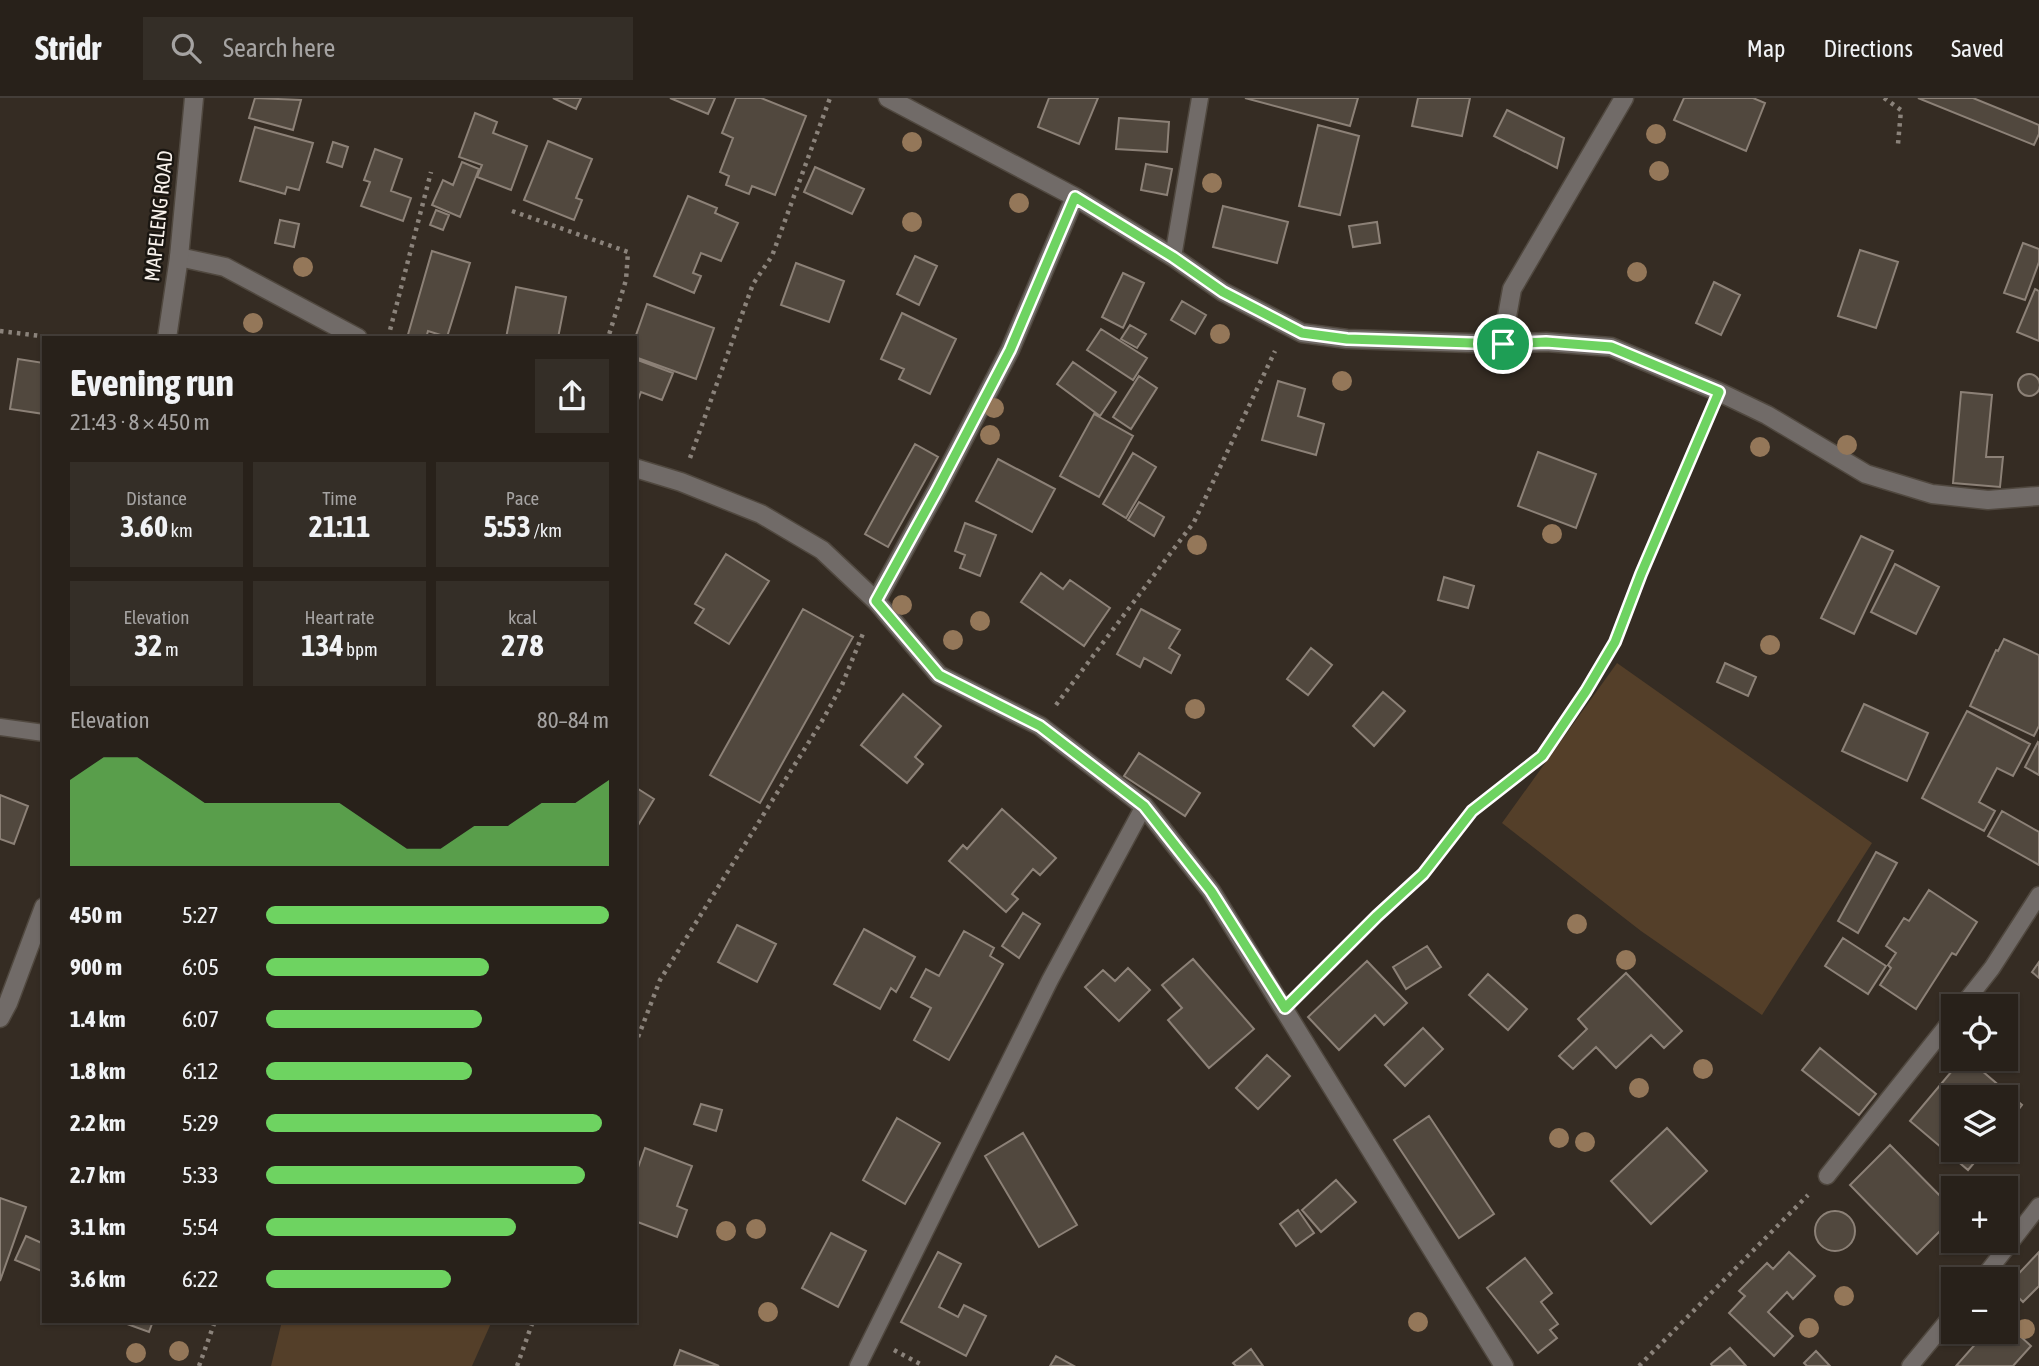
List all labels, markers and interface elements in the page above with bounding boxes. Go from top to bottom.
search box [143,17,633,80]
text: Stridr [35,29,101,67]
icon: search [167,29,205,67]
text: Search here [223,33,335,63]
text: Map [1747,35,1785,62]
text: Directions [1823,35,1913,62]
text: Saved [1951,35,2004,62]
street label: MAPELENG ROAD [139,149,177,283]
pin [1473,314,1533,374]
icon: arrive [1484,325,1522,363]
button: share [535,359,609,433]
text: Evening run [70,361,234,404]
text: 21:43 · 8 × 450 m [70,409,210,435]
text: Distance [126,487,187,509]
text: Time [322,487,357,509]
text: Pace [506,487,539,509]
text: 3.60 [120,509,168,543]
text: 21:11 [309,509,370,543]
text: 5:53 [483,509,531,543]
text: km [168,519,193,541]
text: /km [531,519,562,541]
text: Elevation [124,606,189,628]
text: Heart rate [305,606,374,628]
text: kcal [508,606,537,628]
text: 32 [134,628,162,662]
text: 134 [301,628,344,662]
text: 278 [501,628,544,662]
text: m [162,638,179,660]
text: bpm [344,638,378,660]
text: Elevation [70,707,150,733]
text: 80–84 m [537,707,609,733]
text: 450 m [70,902,122,928]
text: 5:27 [182,902,219,928]
text: 900 m [70,954,122,980]
text: 6:05 [182,954,219,980]
map controls [1941,994,2018,1344]
button: locate [1941,994,2018,1071]
text: 1.4 km [70,1006,126,1032]
text: 6:07 [182,1006,219,1032]
text: 1.8 km [70,1058,126,1084]
text: 6:12 [182,1058,219,1084]
button: layers [1941,1085,2018,1162]
text: 2.2 km [70,1110,126,1136]
text: 5:29 [182,1110,219,1136]
text: 2.7 km [70,1162,126,1188]
text: 5:33 [182,1162,219,1188]
button: + [1941,1176,2018,1253]
text: 3.1 km [70,1214,126,1240]
text: 5:54 [182,1214,219,1240]
text: 3.6 km [70,1266,126,1292]
text: 6:22 [182,1266,219,1292]
button: − [1941,1267,2018,1344]

